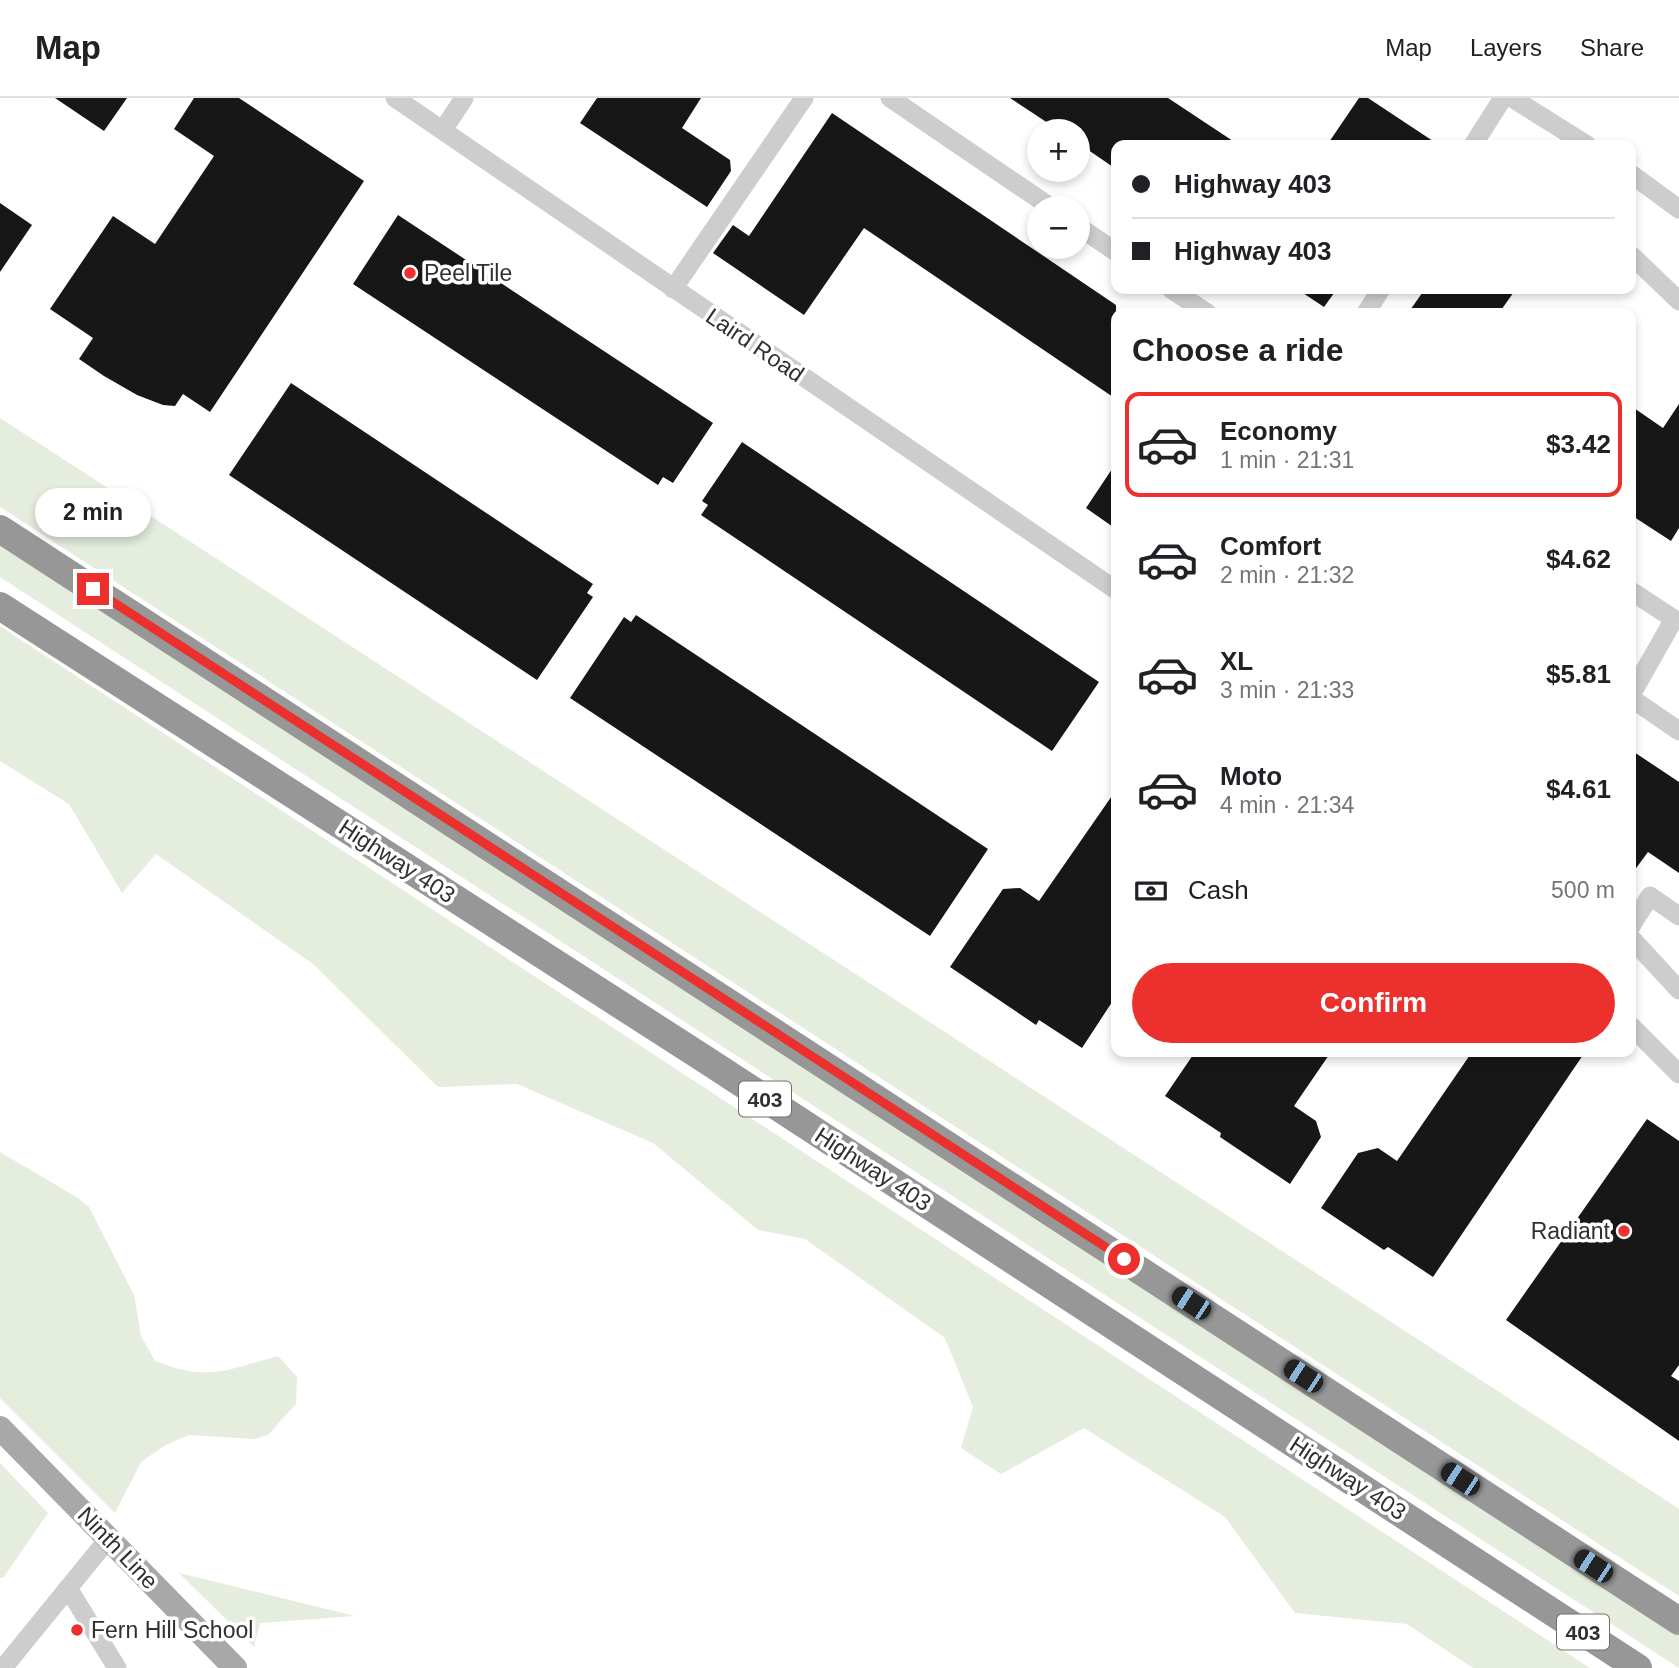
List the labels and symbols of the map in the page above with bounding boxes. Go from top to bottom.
place label: Peel Tile [424,260,512,286]
marker: Peel Tile [402,265,418,281]
street label: Laird Road [701,303,809,387]
callout: 2 min [35,488,151,536]
route end [77,573,109,605]
street label: Highway 403 [334,814,460,908]
road number: 403 [739,1082,791,1116]
street label: Highway 403 [810,1122,936,1216]
place label: Radiant [1531,1218,1611,1244]
marker: Radiant [1616,1223,1632,1239]
route start [1108,1243,1140,1275]
car [1168,1283,1215,1323]
car [1280,1356,1327,1396]
street label: Highway 403 [1285,1431,1411,1525]
car [1437,1459,1484,1499]
street label: Ninth Line [73,1502,163,1594]
car [1570,1546,1617,1586]
road number: 403 [1557,1614,1609,1650]
place label: Fern Hill School [91,1617,253,1643]
marker: Fern Hill School [69,1622,85,1638]

